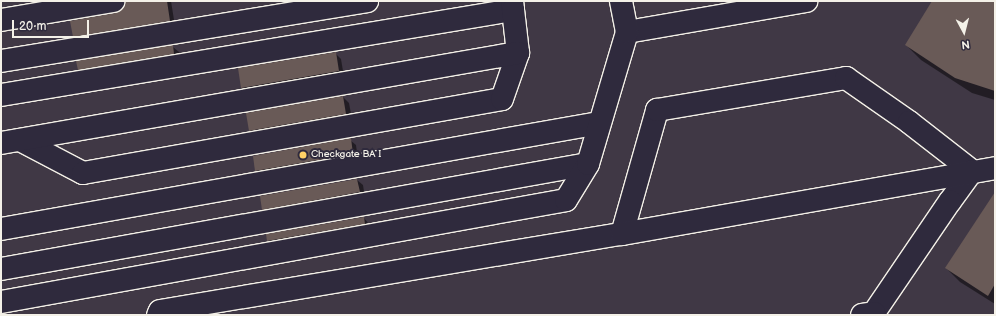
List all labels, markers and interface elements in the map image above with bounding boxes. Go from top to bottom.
scale bar [14,12,91,38]
north arrow [944,12,984,52]
text: 20 m [19,19,46,34]
text: N [961,37,970,51]
place label: Checkgate BA I [311,149,381,161]
marker: Checkgate BA I [298,150,308,160]

